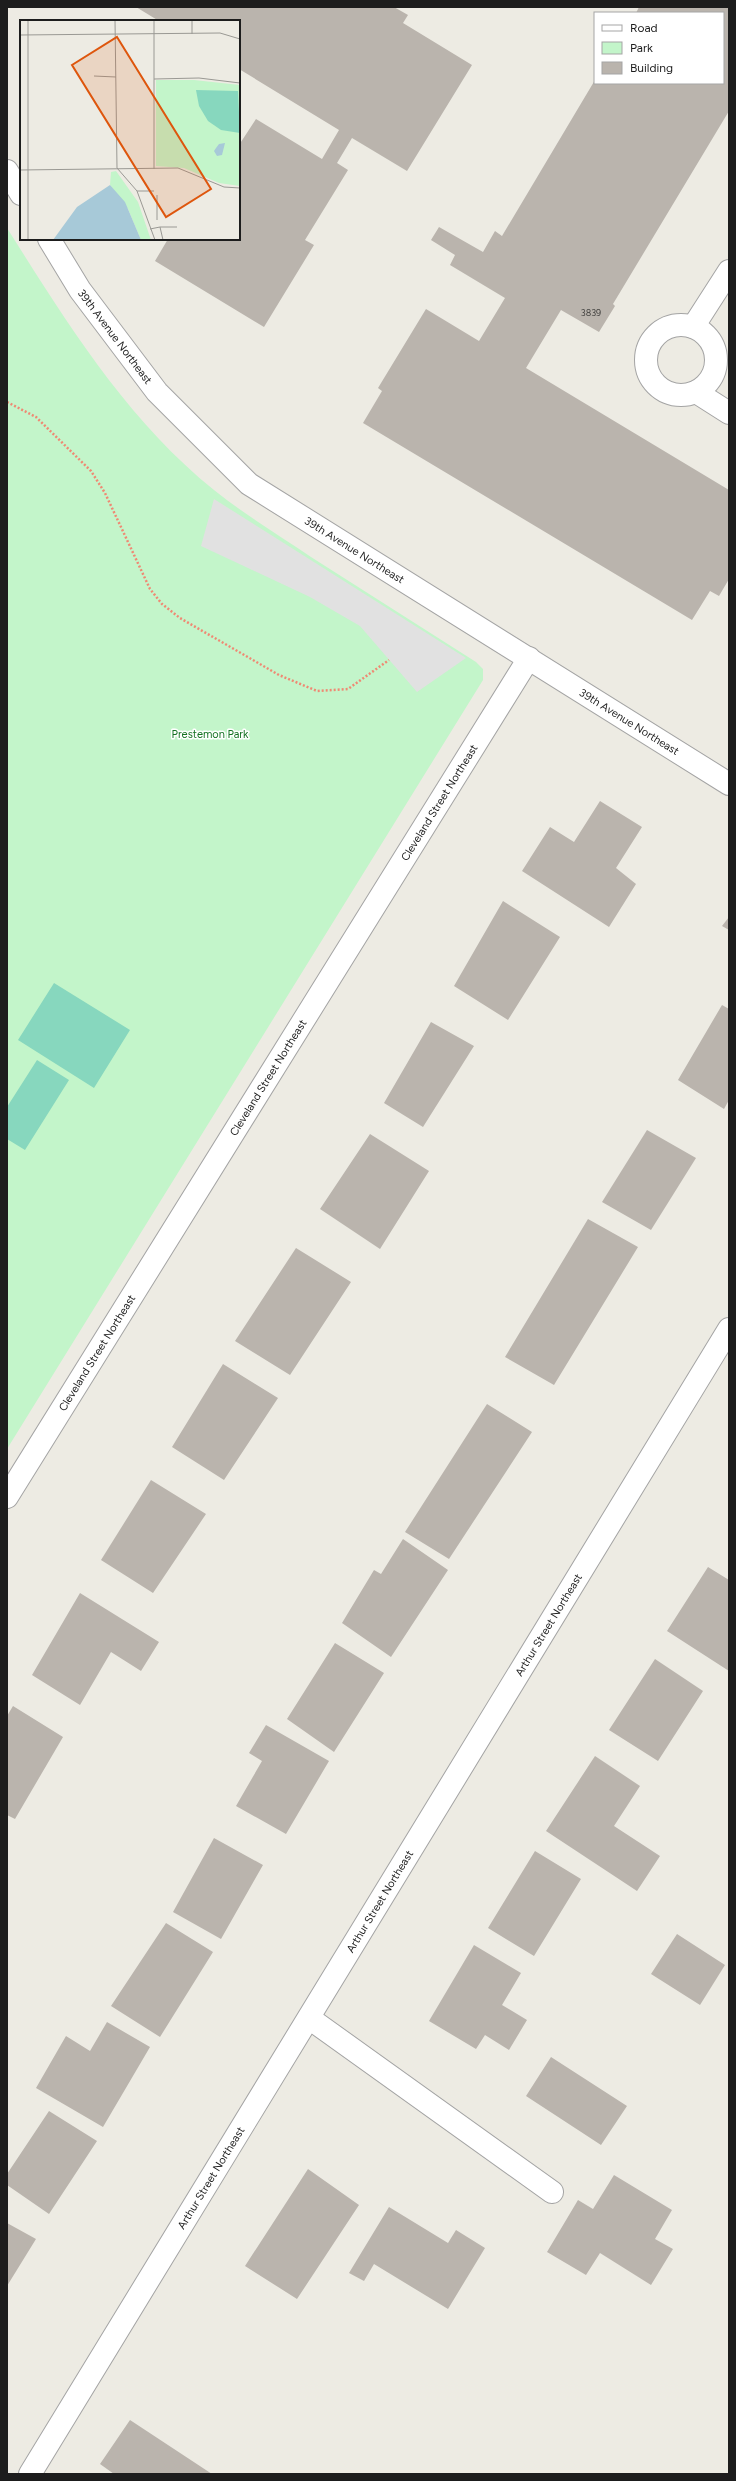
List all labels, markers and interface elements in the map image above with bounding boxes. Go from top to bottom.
legend [594,12,724,84]
inset map [20,20,240,240]
text: Road [630,21,658,35]
text: Park [630,41,653,55]
text: Building [630,61,673,75]
street label: 39th Avenue Northeast [75,287,155,386]
house number: 3839 [581,307,601,318]
street label: 39th Avenue Northeast [302,514,407,586]
street label: 39th Avenue Northeast [577,686,681,758]
park label: Prestemon Park [172,728,249,741]
street label: Cleveland Street Northeast [398,742,480,863]
street label: Cleveland Street Northeast [227,1017,309,1138]
street label: Cleveland Street Northeast [56,1292,138,1413]
street label: Arthur Street Northeast [512,1571,585,1678]
street label: Arthur Street Northeast [343,1848,416,1955]
street label: Arthur Street Northeast [175,2124,247,2231]

